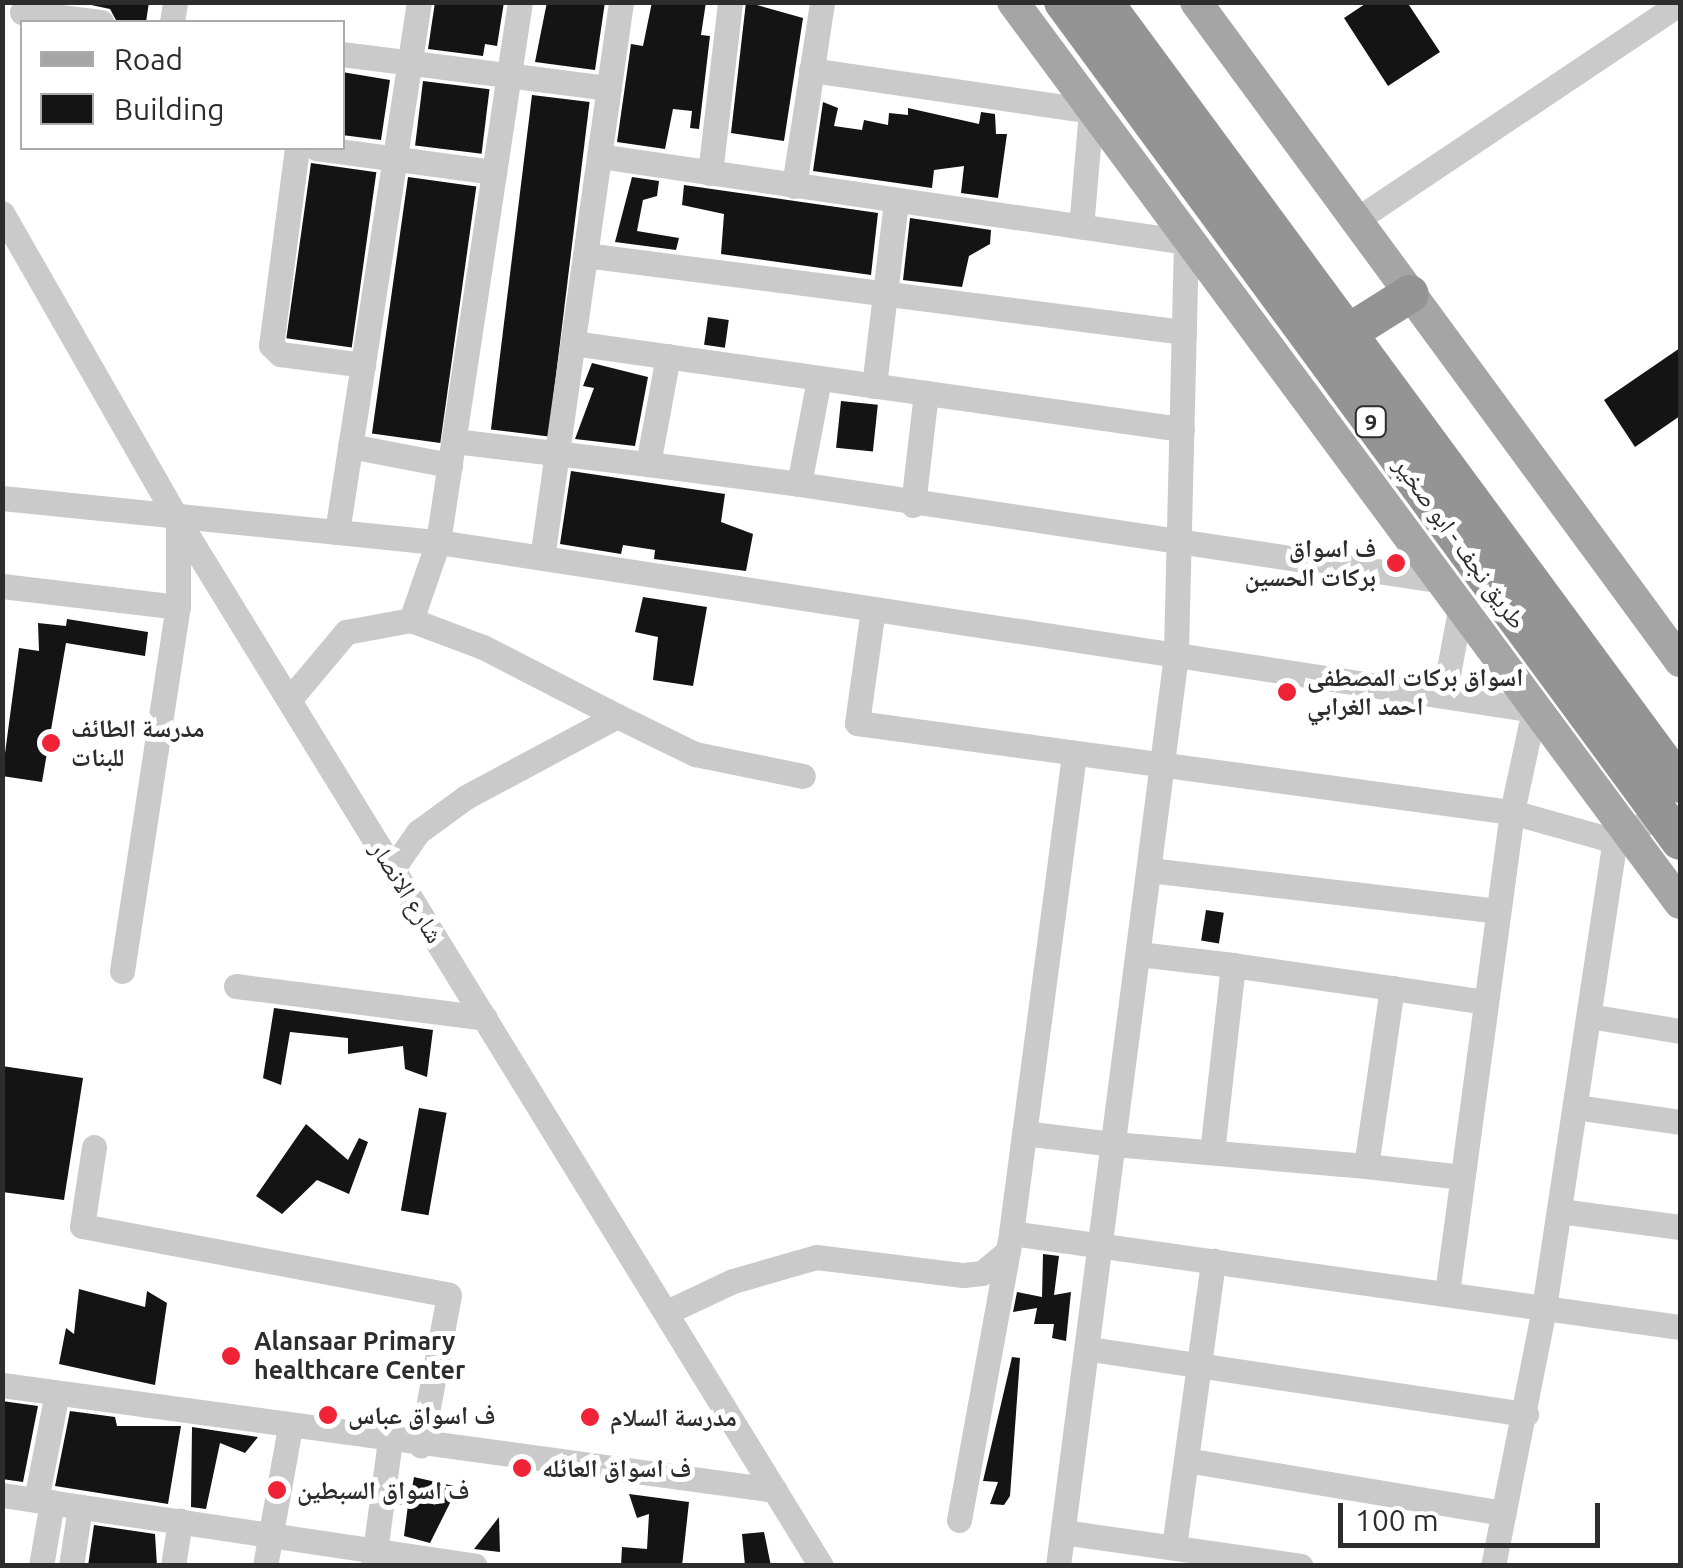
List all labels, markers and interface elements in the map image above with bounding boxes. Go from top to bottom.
legend [20,20,345,150]
text: Road [114,42,183,76]
text: Building [114,92,225,126]
road number: 9 [1354,405,1388,439]
street label: طريق نجف - ابو صخير [1388,451,1532,635]
place label: ف اسواق بركات الحسين [1245,534,1376,593]
marker: ف اسواق بركات الحسين [1385,552,1407,574]
place label: اسواق بركات المصطفى احمد الغرابي [1307,663,1523,722]
marker: اسواق بركات المصطفى احمد الغرابي [1276,681,1298,703]
place label: مدرسة الطائف للبنات [71,714,204,773]
marker: مدرسة الطائف للبنات [40,732,62,754]
street label: شارع الانصار [364,836,450,948]
place label: Alansaar Primary healthcare Center [254,1327,465,1386]
marker: Alansaar Primary healthcare Center [218,1343,244,1369]
place label: ف اسواق عباس [348,1400,495,1430]
place label: مدرسة السلام [610,1402,737,1432]
marker: ف اسواق عباس [317,1404,339,1426]
marker: مدرسة السلام [579,1406,601,1428]
place label: ف اسواق العائله [542,1453,691,1483]
marker: ف اسواق العائله [511,1457,533,1479]
place label: ف اسواق السبطين [297,1475,469,1505]
marker: ف اسواق السبطين [266,1479,288,1501]
scale bar [1343,1483,1606,1545]
text: 100 m [1355,1503,1439,1537]

